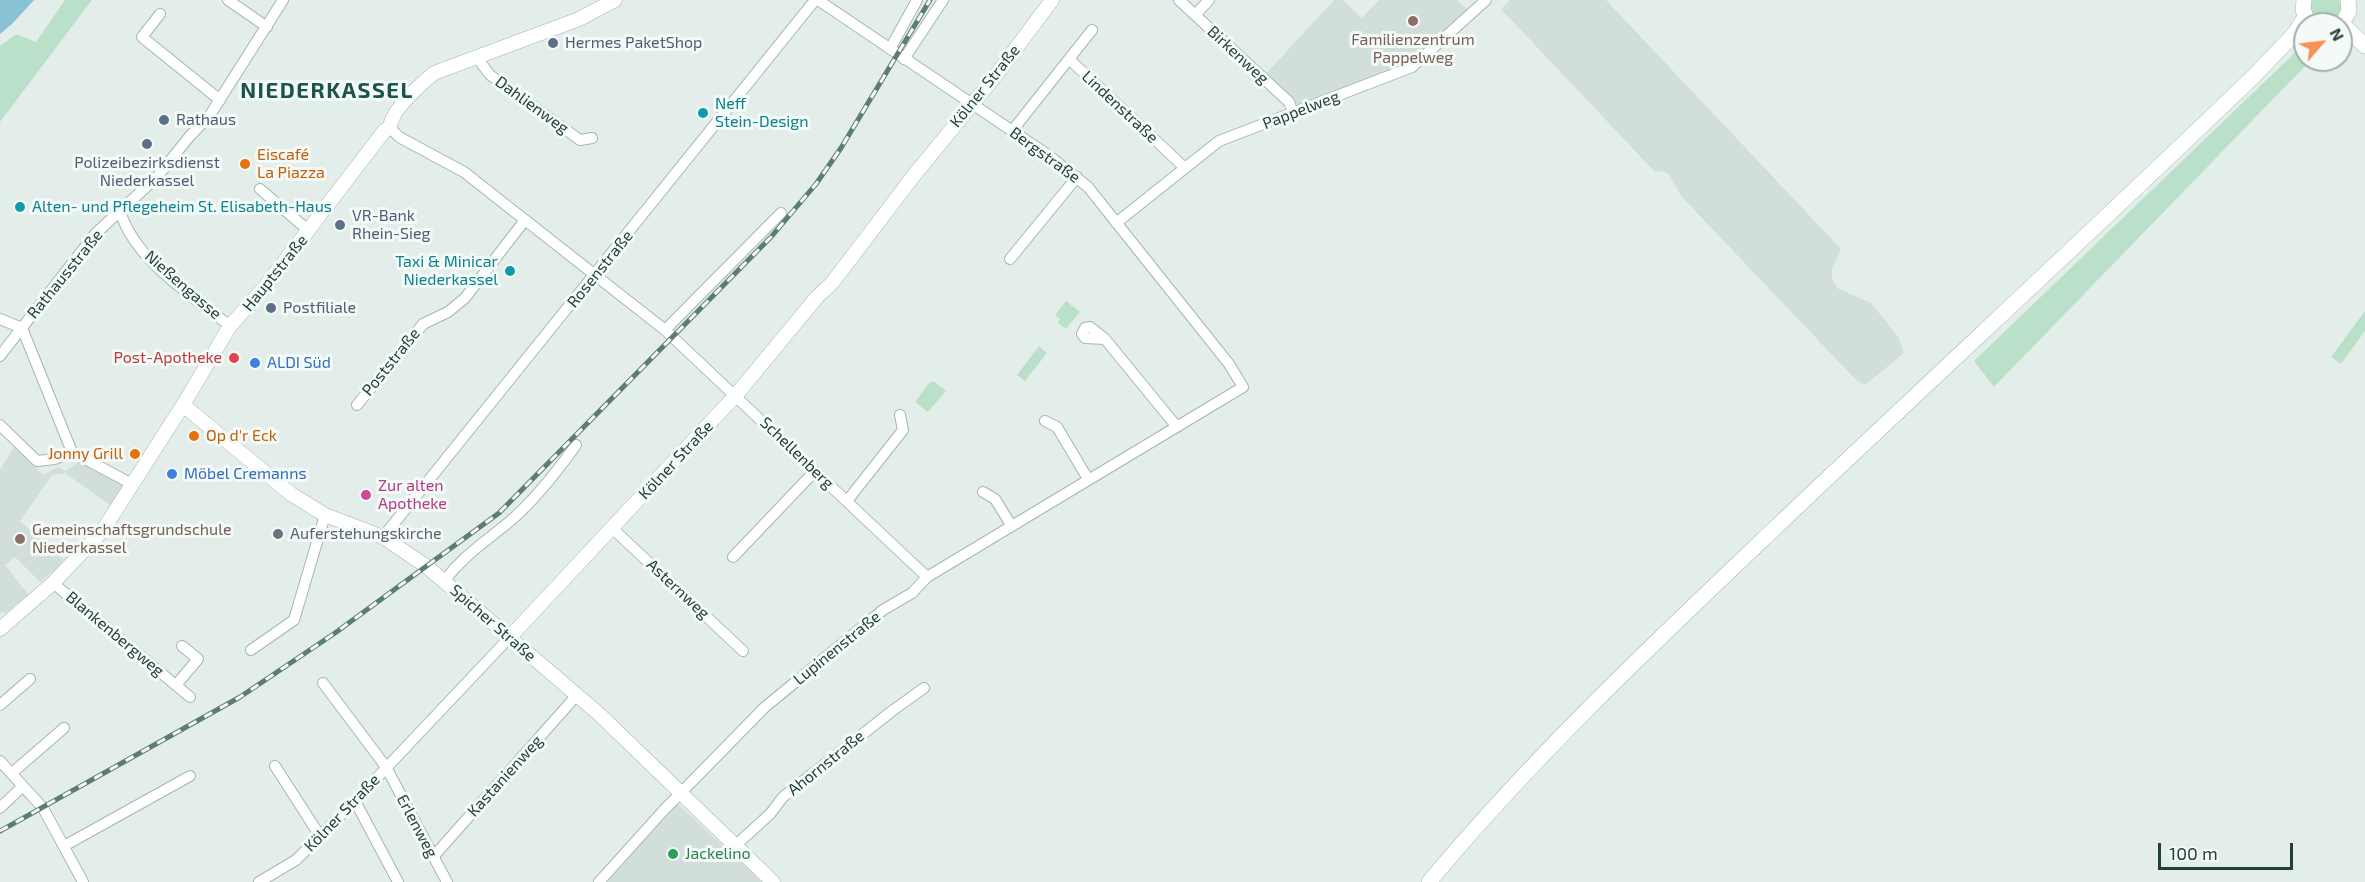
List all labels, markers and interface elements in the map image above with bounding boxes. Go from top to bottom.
north arrow [2293,12,2353,72]
marker: Familienzentrum Pappelweg [1406,14,1420,28]
street label: Birkenweg [1203,22,1273,88]
text: N [2326,25,2349,44]
place label: Familienzentrum Pappelweg [1351,30,1475,68]
place label: Hermes PaketShop [565,33,702,53]
marker: Hermes PaketShop [546,36,560,50]
street label: Kölner Straße [946,41,1024,131]
street label: Lindenstraße [1078,67,1162,147]
street label: Dahlienweg [492,72,572,138]
district label: NIEDERKASSEL [240,78,414,104]
street label: Pappelweg [1260,87,1342,133]
place label: Neff Stein-Design [715,94,809,132]
marker: Neff Stein-Design [696,106,710,120]
place label: Rathaus [176,110,236,130]
marker: Rathaus [157,113,171,127]
street label: Bergstraße [1006,123,1084,187]
marker: Polizeibezirksdienst Niederkassel [140,137,154,151]
place label: Eiscafé La Piazza [257,145,325,183]
place label: Polizeibezirksdienst Niederkassel [74,153,220,191]
marker: Eiscafé La Piazza [238,157,252,171]
place label: Alten- und Pflegeheim St. Elisabeth-Haus [32,197,332,217]
marker: Alten- und Pflegeheim St. Elisabeth-Haus [13,200,27,214]
place label: VR-Bank Rhein-Sieg [352,206,430,244]
marker: VR-Bank Rhein-Sieg [333,218,347,232]
street label: Rathausstraße [23,226,107,322]
street label: Rosenstraße [563,227,637,311]
street label: Hauptstraße [238,231,312,315]
street label: Nießengasse [141,247,225,323]
place label: Taxi & Minicar Niederkassel [395,252,498,290]
marker: Taxi & Minicar Niederkassel [503,264,517,278]
place label: Postfiliale [283,298,356,318]
marker: Postfiliale [264,301,278,315]
street label: Poststraße [358,324,424,400]
place label: Post-Apotheke [113,348,222,368]
marker: Post-Apotheke [227,351,241,365]
place label: ALDI Süd [267,353,331,373]
marker: ALDI Süd [248,356,262,370]
street label: Schellenberg [756,413,838,493]
street label: Kölner Straße [635,417,717,503]
place label: Op d'r Eck [206,426,277,446]
marker: Op d'r Eck [187,429,201,443]
place label: Jonny Grill [48,444,123,464]
marker: Jonny Grill [128,447,142,461]
place label: Möbel Cremanns [184,464,307,484]
marker: Möbel Cremanns [165,467,179,481]
place label: Zur alten Apotheke [378,476,447,514]
marker: Zur alten Apotheke [359,488,373,502]
place label: Gemeinschaftsgrundschule Niederkassel [32,520,231,558]
place label: Auferstehungskirche [290,524,442,544]
marker: Auferstehungskirche [271,527,285,541]
marker: Gemeinschaftsgrundschule Niederkassel [13,532,27,546]
street label: Asternweg [643,555,713,623]
street label: Spicher Straße [446,580,540,666]
street label: Blankenbergweg [62,587,168,681]
street label: Lupinenstraße [790,607,884,689]
street label: Ahornstraße [784,726,868,800]
street label: Kastanienweg [463,731,547,821]
street label: Kölner Straße [300,770,384,856]
street label: Erlenweg [392,791,442,861]
scale bar [2161,831,2296,869]
text: 100 m [2169,842,2218,864]
place label: Jackelino [685,844,751,864]
marker: Jackelino [666,847,680,861]

